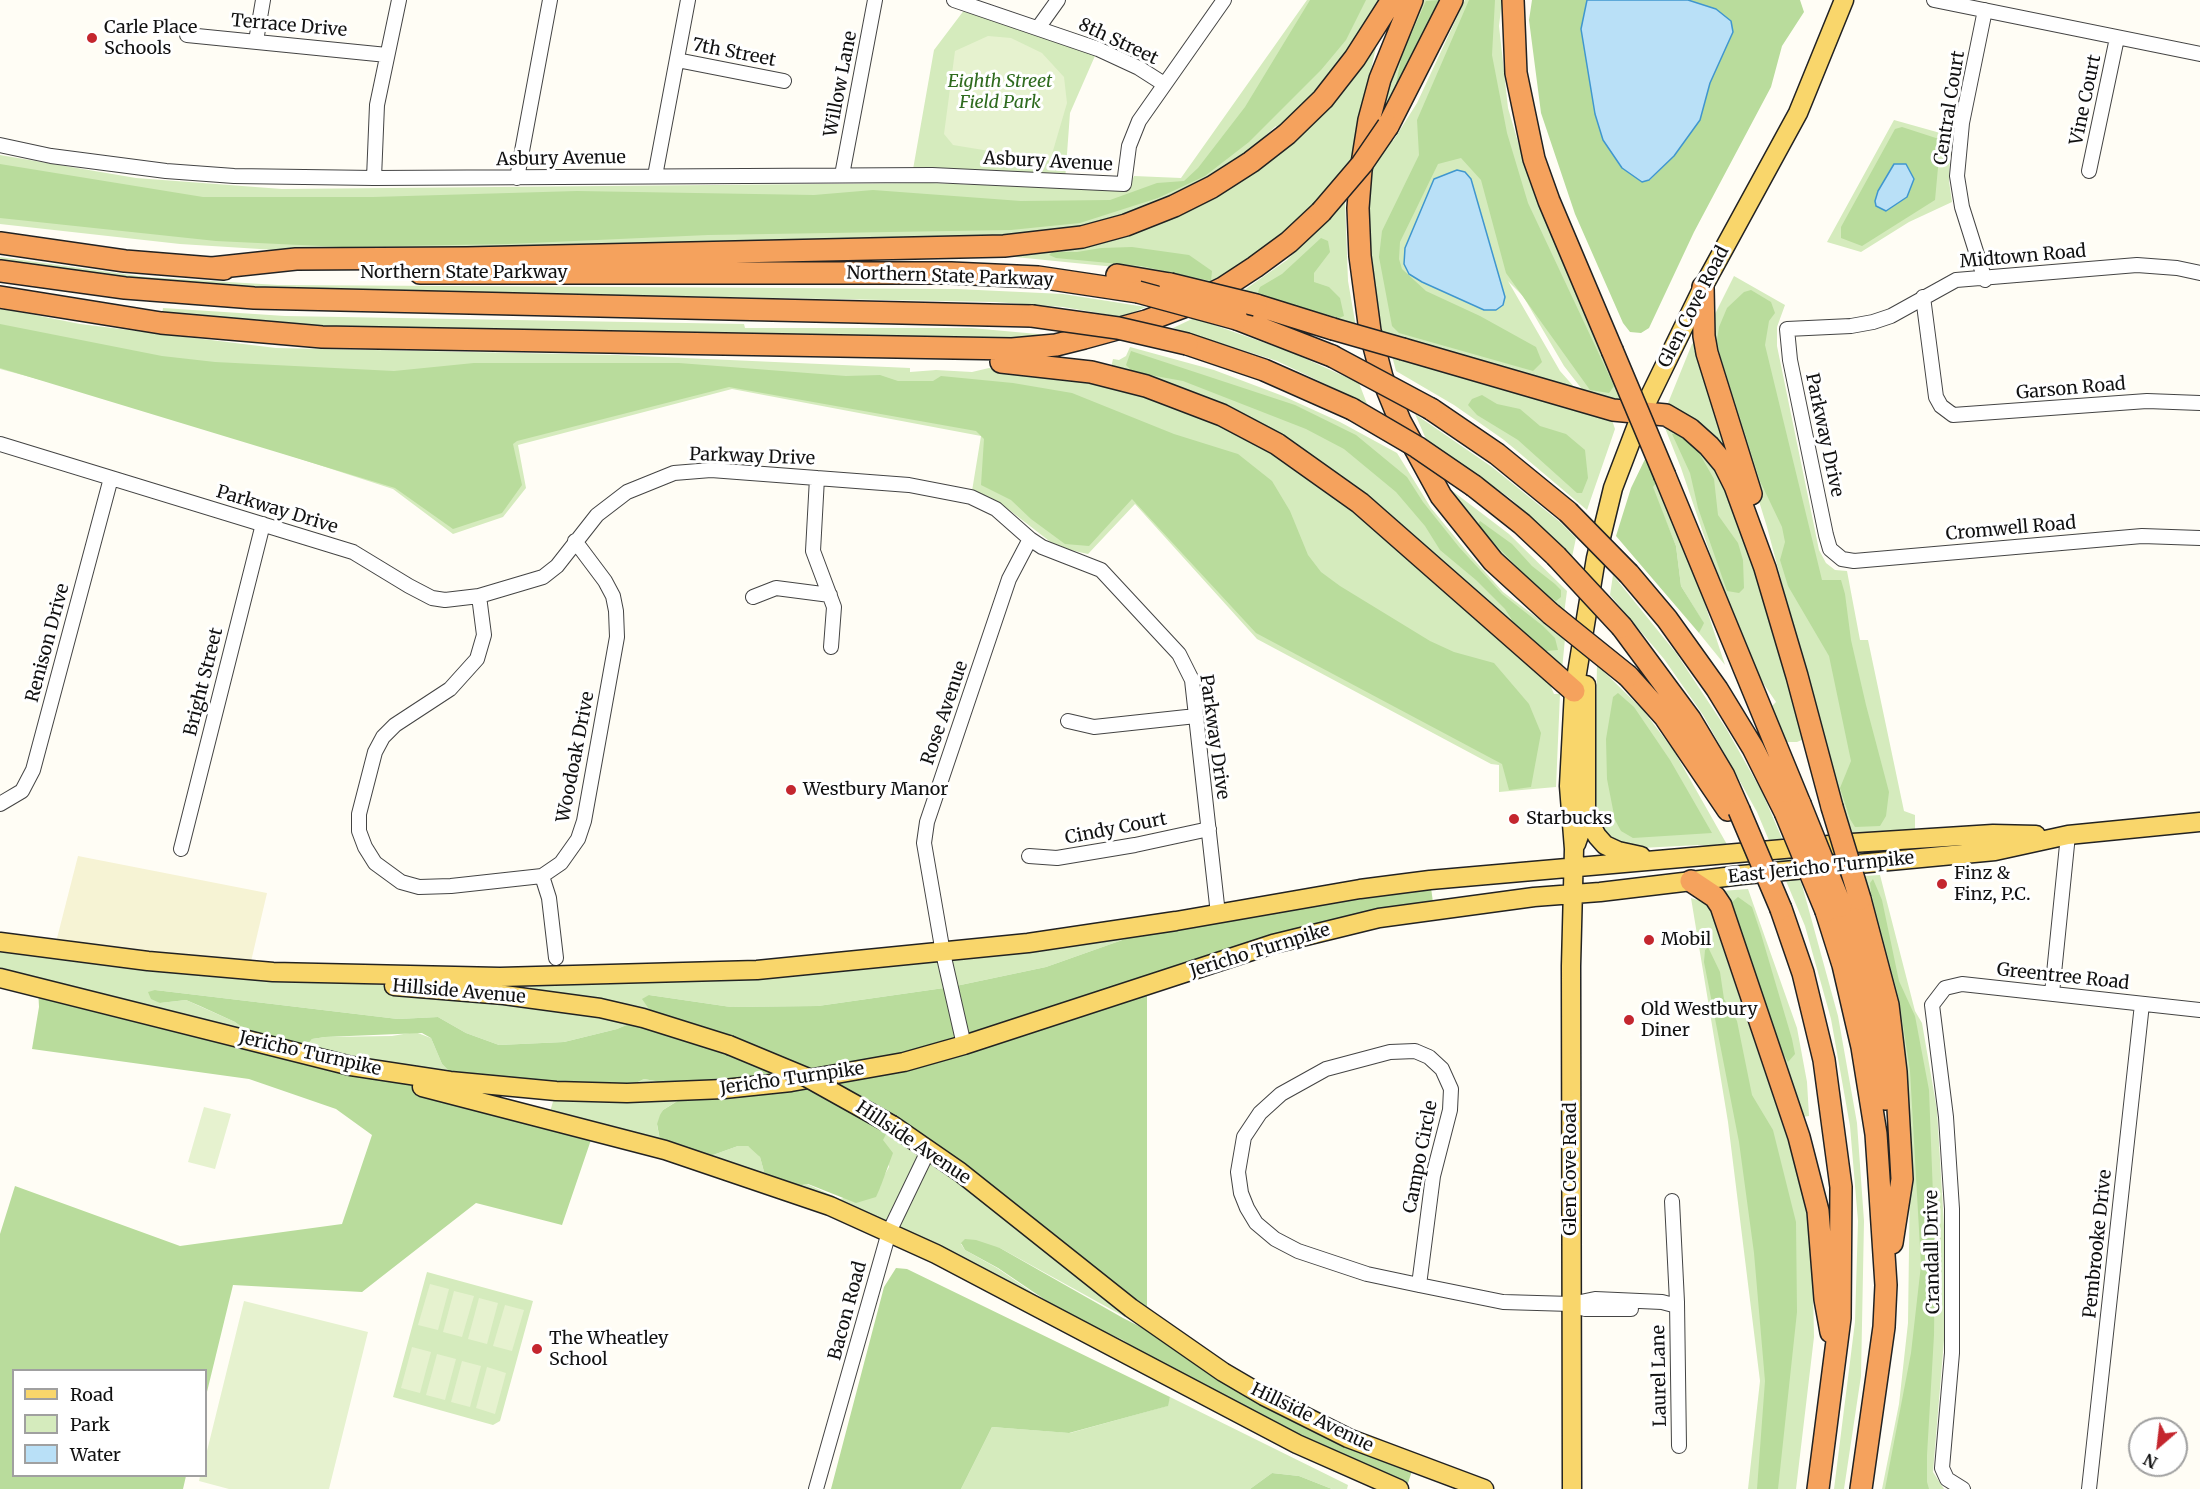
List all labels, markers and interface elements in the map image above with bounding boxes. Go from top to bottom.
street label: Terrace Drive [230,10,348,42]
street label: 8th Street [1075,14,1161,70]
place label: Carle Place Schools [104,17,197,60]
street label: Willow Lane [820,29,862,139]
marker: Carle Place Schools [85,31,99,45]
street label: 7th Street [690,34,778,72]
street label: Central Court [1930,49,1970,167]
street label: Vine Court [2066,53,2106,147]
park label: Eighth Street Field Park [948,71,1052,113]
street label: Asbury Avenue [496,147,626,171]
street label: Asbury Avenue [983,148,1113,176]
street label: Midtown Road [1959,241,2087,273]
street label: Glen Cove Road [1654,243,1734,371]
street label: Northern State Parkway [360,262,568,284]
street label: Northern State Parkway [846,263,1054,291]
street label: Parkway Drive [1800,371,1848,499]
street label: Garson Road [2015,373,2127,405]
street label: Parkway Drive [689,444,815,470]
street label: Parkway Drive [214,481,340,539]
street label: Cromwell Road [1945,513,2077,545]
street label: Renison Drive [22,581,74,705]
street label: Bright Street [180,626,228,738]
street label: Rose Avenue [917,658,973,768]
street label: Parkway Drive [1195,673,1233,801]
street label: Woodoak Drive [553,690,599,824]
place label: Westbury Manor [803,779,948,801]
marker: Westbury Manor [784,783,798,797]
place label: Starbucks [1526,808,1612,830]
street label: Cindy Court [1063,809,1169,849]
marker: Starbucks [1507,812,1521,826]
street label: East Jericho Turnpike [1727,847,1915,889]
place label: Finz & Finz, P.C. [1954,863,2031,906]
marker: Finz & Finz, P.C. [1935,877,1949,891]
street label: Jericho Turnpike [1187,919,1333,983]
place label: Mobil [1661,929,1711,951]
marker: Mobil [1642,933,1656,947]
street label: Greentree Road [1996,959,2130,995]
street label: Hillside Avenue [392,975,526,1009]
place label: Old Westbury Diner [1641,999,1758,1042]
marker: Old Westbury Diner [1622,1013,1636,1027]
street label: Jericho Turnpike [237,1027,383,1081]
street label: Jericho Turnpike [718,1058,866,1100]
street label: Hillside Avenue [852,1097,974,1189]
street label: Campo Circle [1399,1099,1443,1215]
street label: Glen Cove Road [1560,1102,1582,1236]
street label: Pembrooke Drive [2079,1169,2117,1319]
street label: Crandall Drive [1921,1190,1945,1314]
street label: Bacon Road [824,1259,872,1363]
street label: Laurel Lane [1648,1325,1672,1427]
place label: The Wheatley School [549,1328,669,1370]
marker: The Wheatley School [530,1342,544,1356]
legend [12,1369,207,1477]
street label: Hillside Avenue [1247,1379,1377,1457]
text: Road [70,1383,114,1406]
text: Park [70,1413,110,1436]
north arrow [2128,1417,2188,1477]
text: Water [70,1443,121,1466]
text: N [2140,1449,2161,1473]

